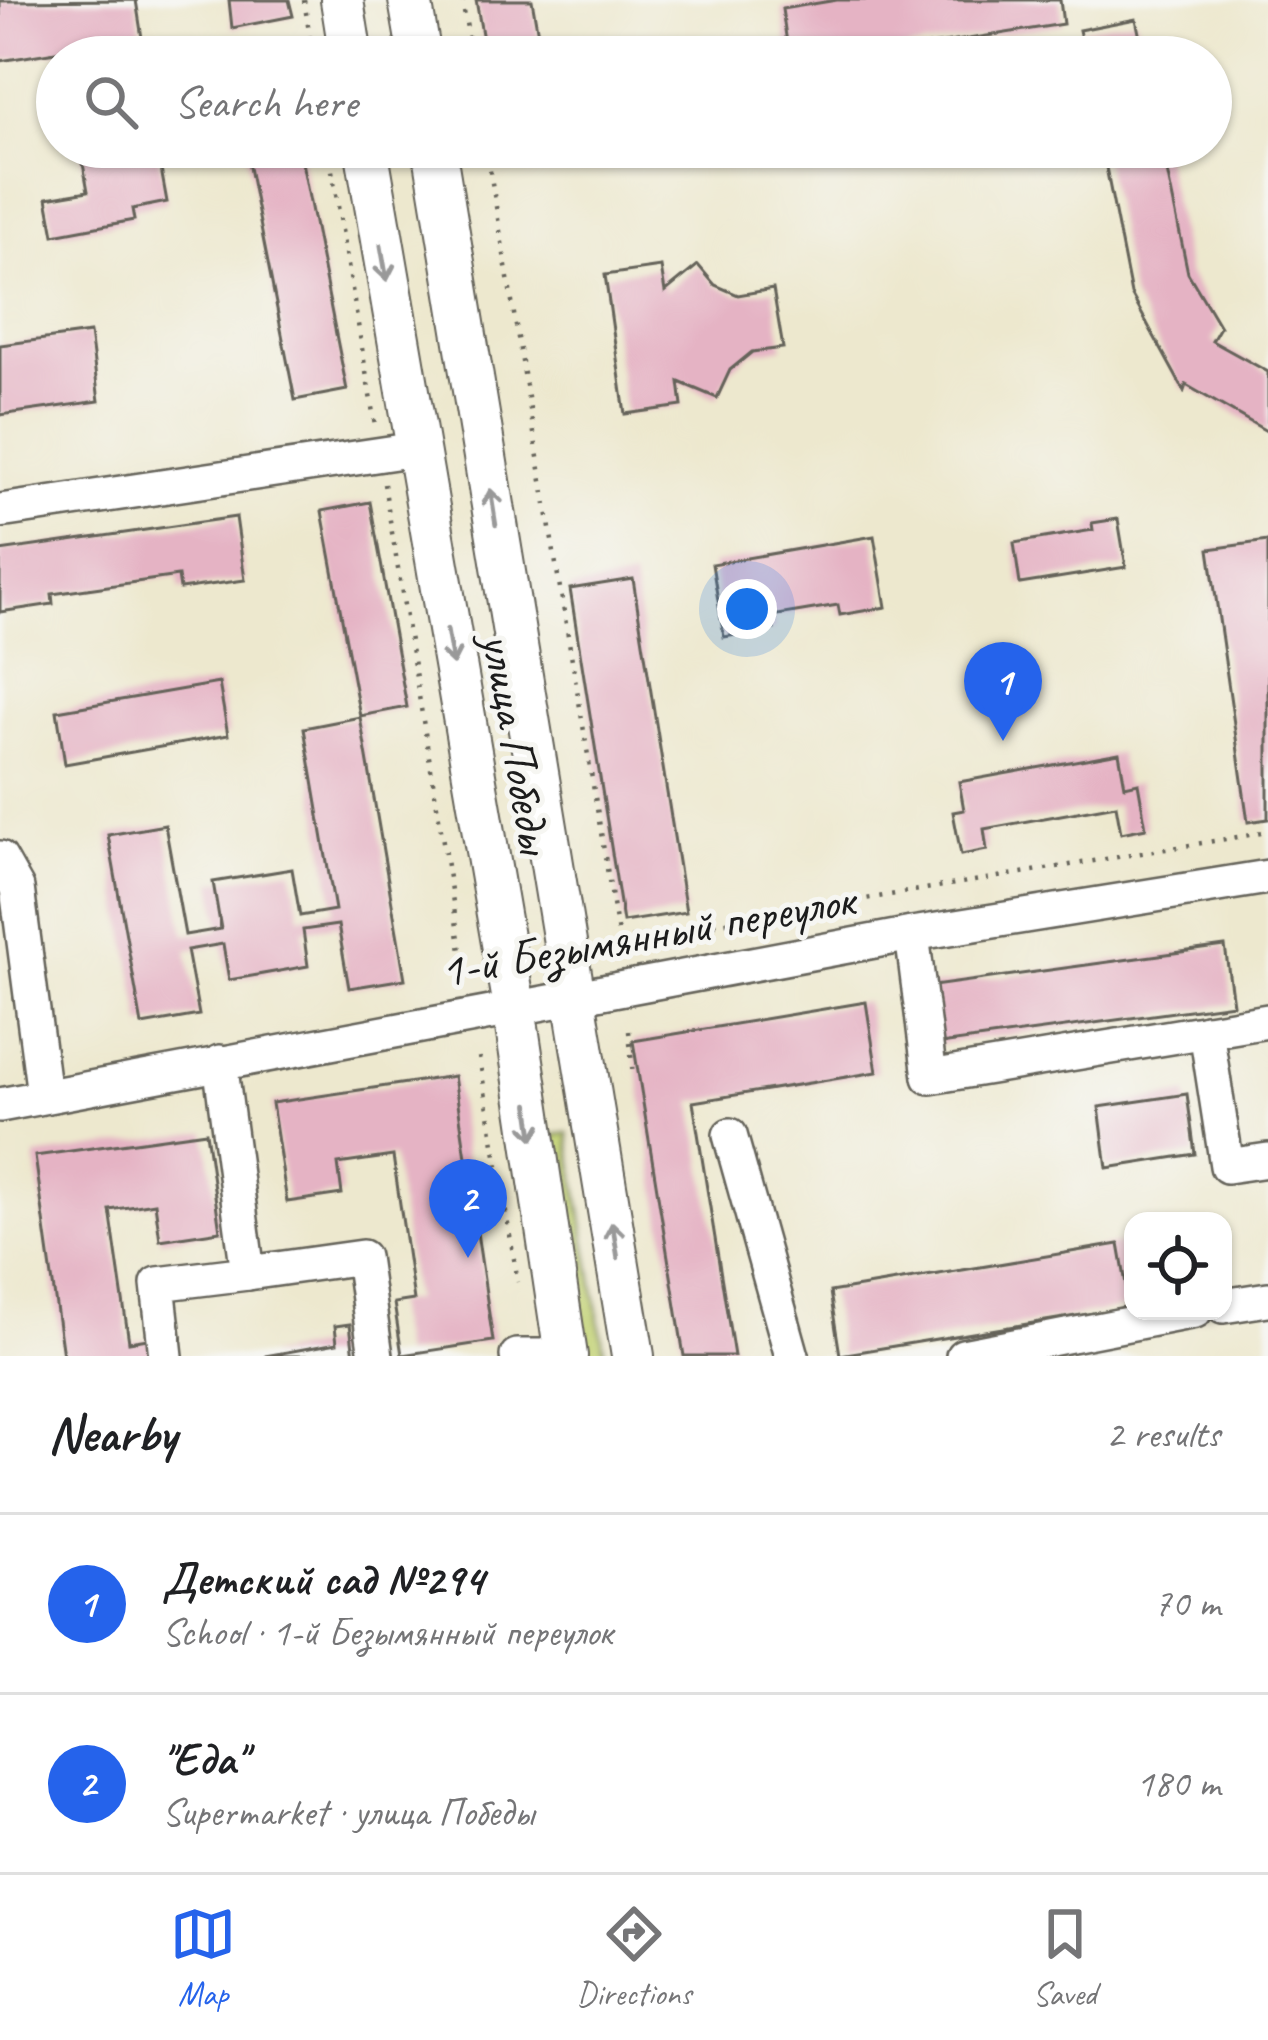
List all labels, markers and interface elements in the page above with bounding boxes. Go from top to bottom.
search box [36,36,1232,168]
icon: search [78,69,144,135]
text: Search here [174,74,357,131]
one-way arrow [374,242,397,281]
one-way arrow [480,488,503,527]
your location [717,579,777,639]
street label: улица Победы [468,626,566,861]
one-way arrow [440,627,463,666]
pin: 1 [964,642,1042,741]
street label: 1-й Безымянный переулок [436,868,863,1001]
one-way arrow [520,1102,543,1141]
pin: 2 [429,1159,507,1258]
map controls [1124,1212,1232,1320]
button: locate [1124,1212,1232,1320]
one-way arrow [603,1222,626,1261]
text: Nearby [48,1402,176,1466]
text: 2 results [1106,1410,1220,1459]
text: Детский сад №294 [162,1551,484,1608]
text: 1 [78,1579,96,1628]
text: 70 m [1154,1579,1220,1628]
text: School · 1-й Безымянный переулок [162,1608,613,1657]
text: "Еда" [162,1731,246,1788]
text: 2 [78,1759,96,1808]
text: 180 m [1136,1759,1220,1808]
text: Supermarket · улица Победы [162,1788,534,1837]
tab: Map [170,1901,236,2015]
tab: Directions [577,1901,691,2015]
tab: Saved [1032,1901,1098,2015]

